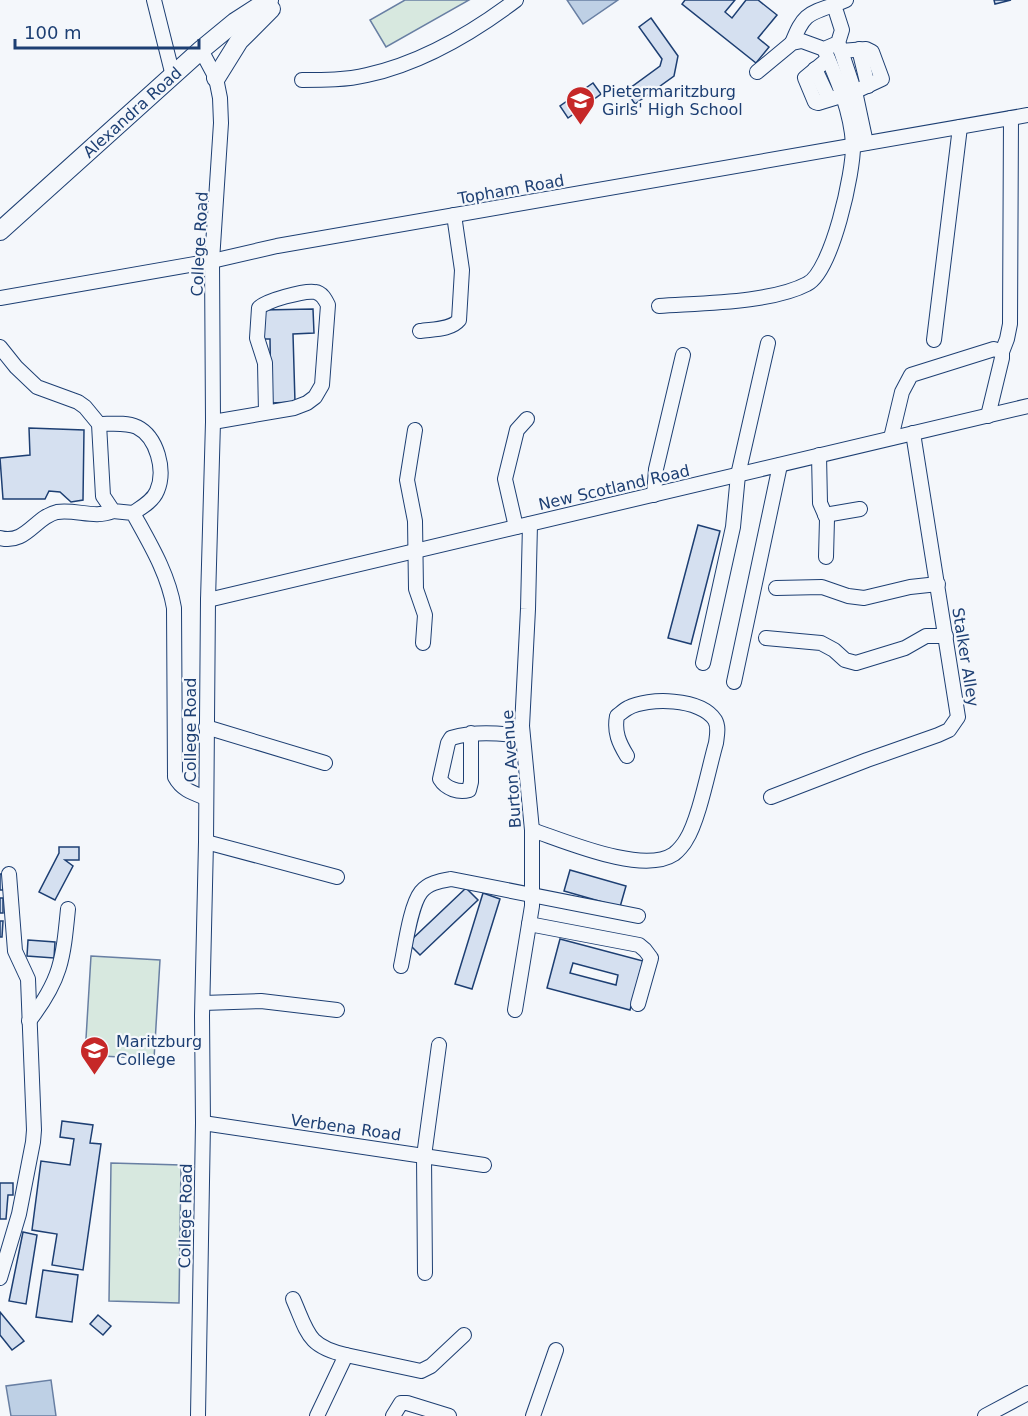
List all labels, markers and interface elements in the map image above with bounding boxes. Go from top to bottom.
scale bar [15,12,200,50]
text: 100 m [24,22,82,43]
street label: Alexandra Road [79,63,186,162]
place label: Pietermaritzburg Girls' High School [602,82,743,119]
school or university icon: Pietermaritzburg Girls' High School [565,84,597,126]
street label: Topham Road [455,171,566,208]
street label: College Road [187,191,212,297]
street label: New Scotland Road [537,461,692,514]
street label: Stalker Alley [948,606,983,708]
street label: College Road [181,678,200,782]
street label: Burton Avenue [498,709,525,829]
place label: Maritzburg College [116,1032,202,1069]
school or university icon: Maritzburg College [79,1034,111,1076]
street label: Verbena Road [289,1110,402,1145]
street label: College Road [175,1163,196,1269]

